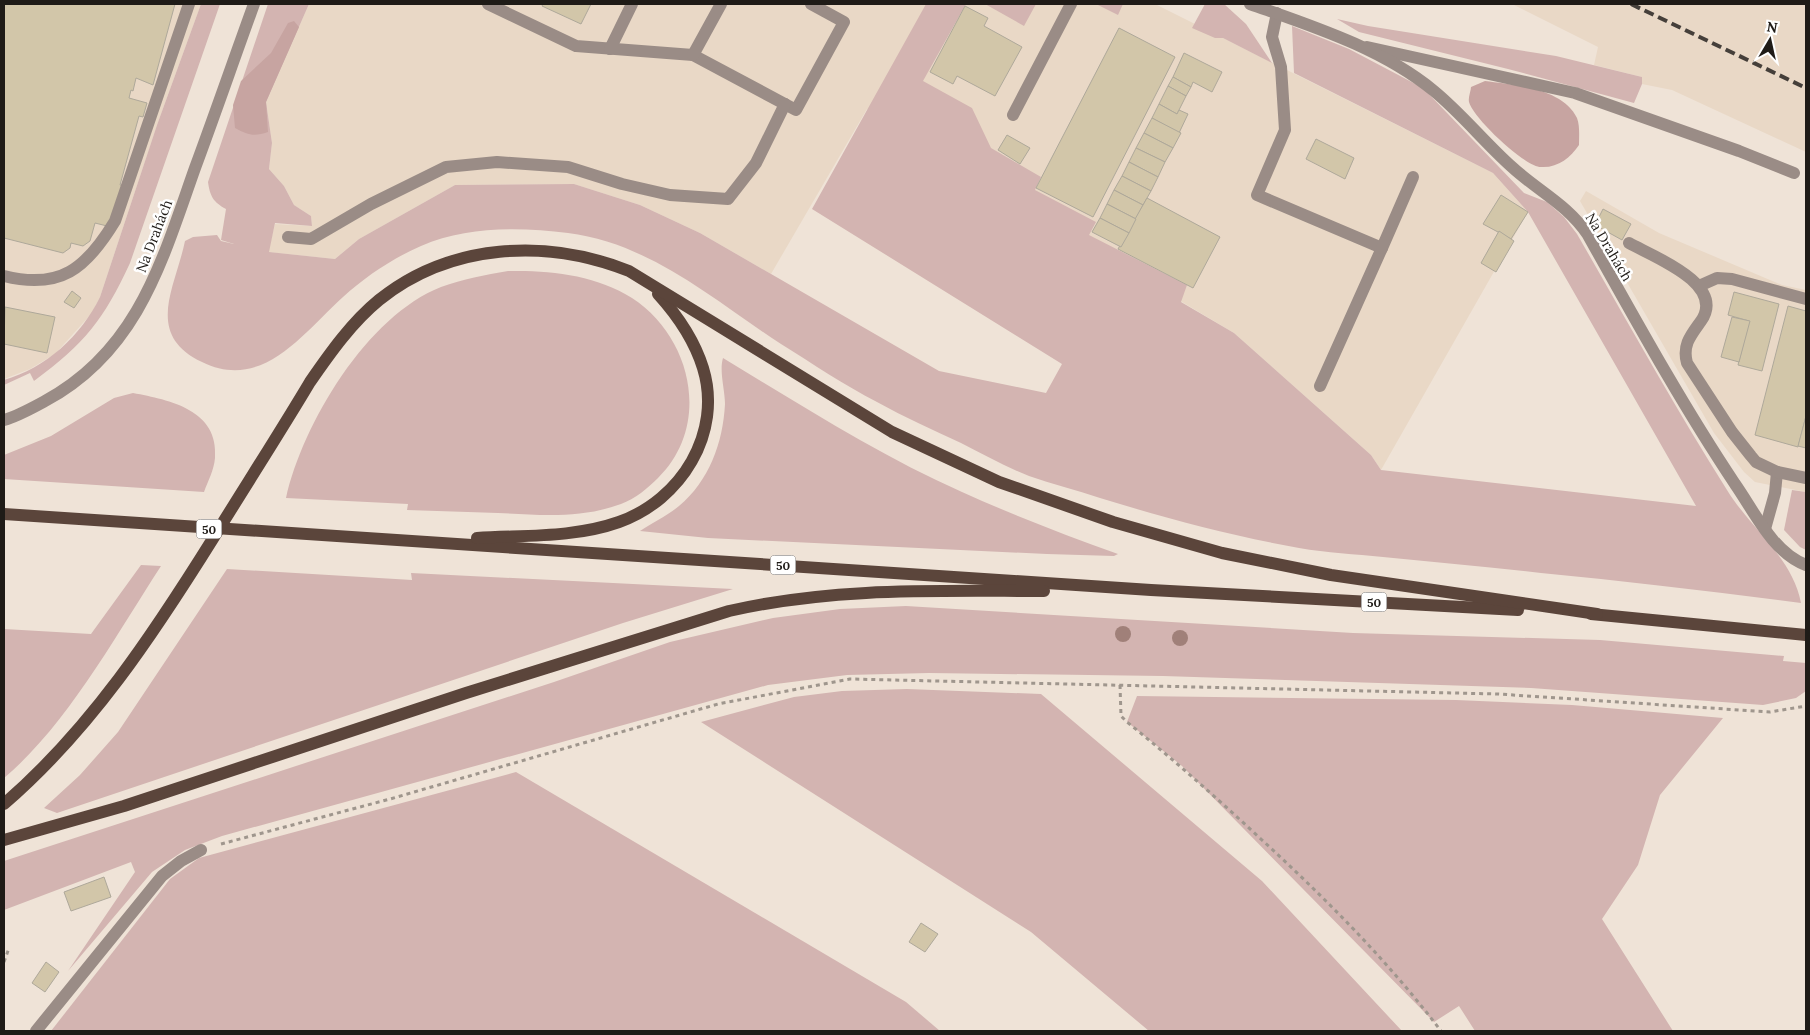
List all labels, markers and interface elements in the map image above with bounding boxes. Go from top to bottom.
north arrow [1745,15,1795,65]
text: N [1765,17,1779,37]
street label: Na Drahách [132,197,176,275]
street label: Na Drahách [1582,210,1636,284]
road number: 50 [196,520,222,538]
road number: 50 [770,556,796,574]
road number: 50 [1362,592,1386,612]

